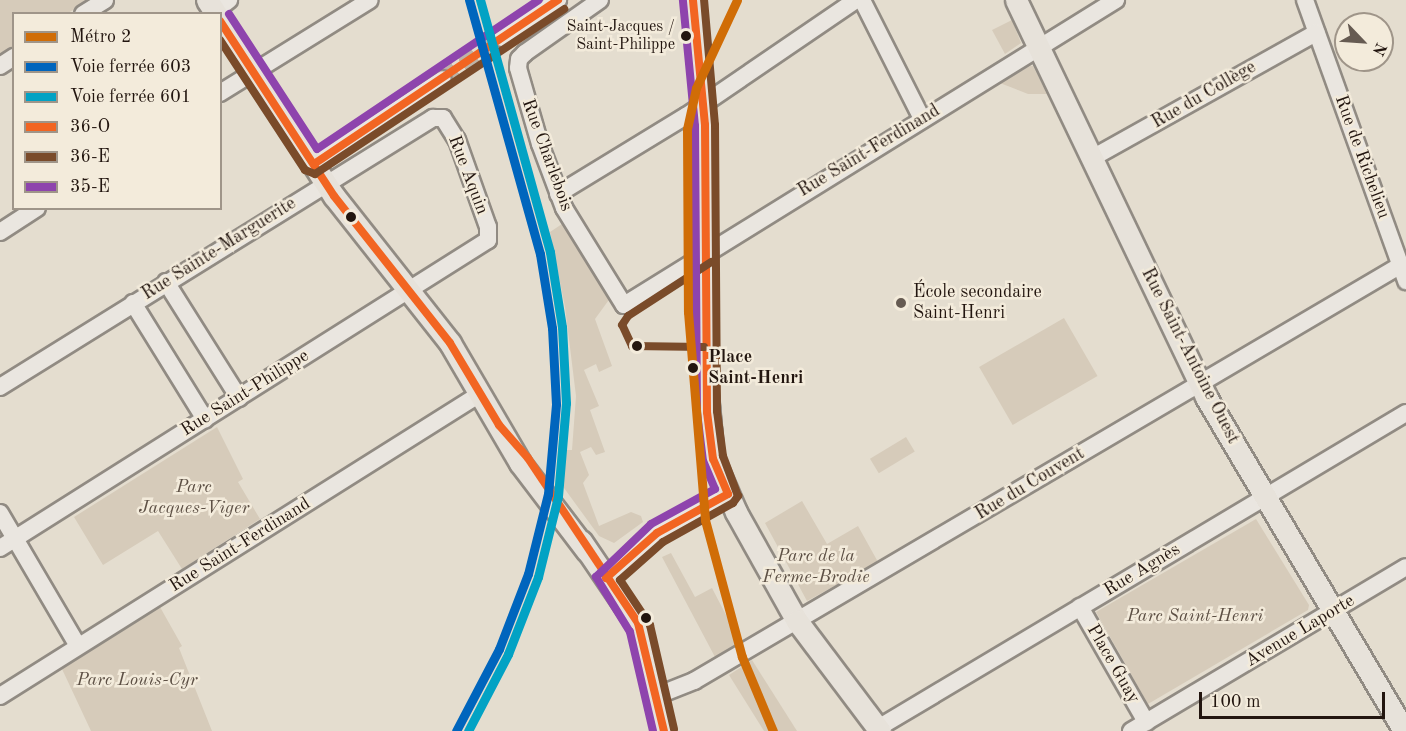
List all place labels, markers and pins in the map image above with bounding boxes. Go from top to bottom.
place label: Saint-Jacques / Saint-Philippe [567,17,675,55]
marker: Saint-Jacques / Saint-Philippe [680,30,692,42]
unlabelled marker [345,211,357,223]
place label: École secondaire Saint-Henri [913,282,1042,324]
marker: École secondaire Saint-Henri [894,296,908,310]
unlabelled marker [631,340,643,352]
place label: Place Saint-Henri [708,347,803,389]
marker: Place Saint-Henri [683,358,703,378]
unlabelled marker [640,612,652,624]

